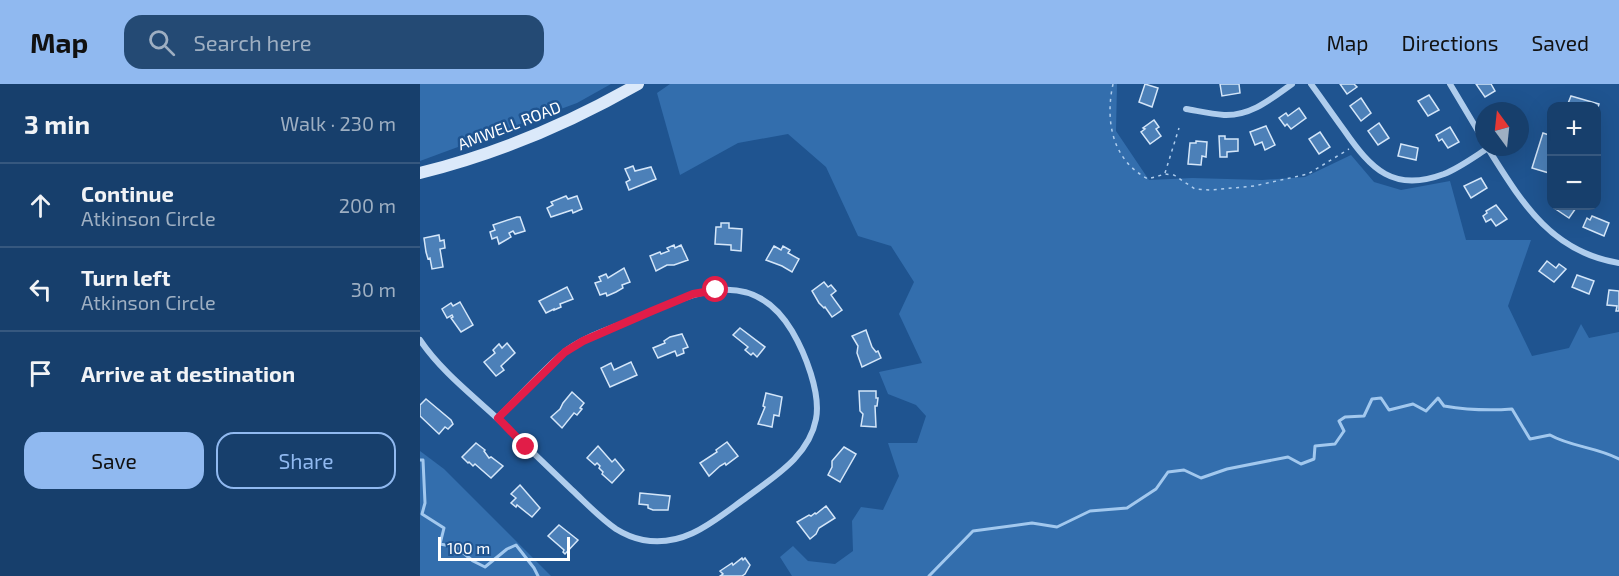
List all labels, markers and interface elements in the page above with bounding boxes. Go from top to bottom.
search box [124,15,544,69]
text: Map [30,25,88,59]
icon: search [145,26,178,59]
text: Search here [193,29,312,55]
text: Map [1326,30,1369,55]
text: Directions [1402,30,1498,55]
text: Saved [1531,30,1589,55]
street label: AMWELL ROAD [455,97,563,153]
north arrow [1475,102,1529,156]
map controls [1547,102,1601,210]
button: + [1547,102,1601,156]
text: 3 min [24,108,90,139]
text: Walk · 230 m [280,111,396,135]
button: − [1547,156,1601,210]
text: Continue [81,180,174,206]
icon: ahead [24,189,57,222]
text: 200 m [339,193,396,217]
text: Atkinson Circle [81,206,216,230]
text: Turn left [81,264,170,290]
icon: left [24,273,57,306]
route start [702,276,728,302]
text: 30 m [351,277,396,301]
text: Atkinson Circle [81,290,216,314]
icon: arrive [24,357,57,390]
text: Arrive at destination [81,360,295,386]
button: Save [24,432,204,489]
button: Share [216,432,396,489]
route end [512,433,538,459]
scale bar [438,534,570,562]
text: 100 m [447,538,490,557]

